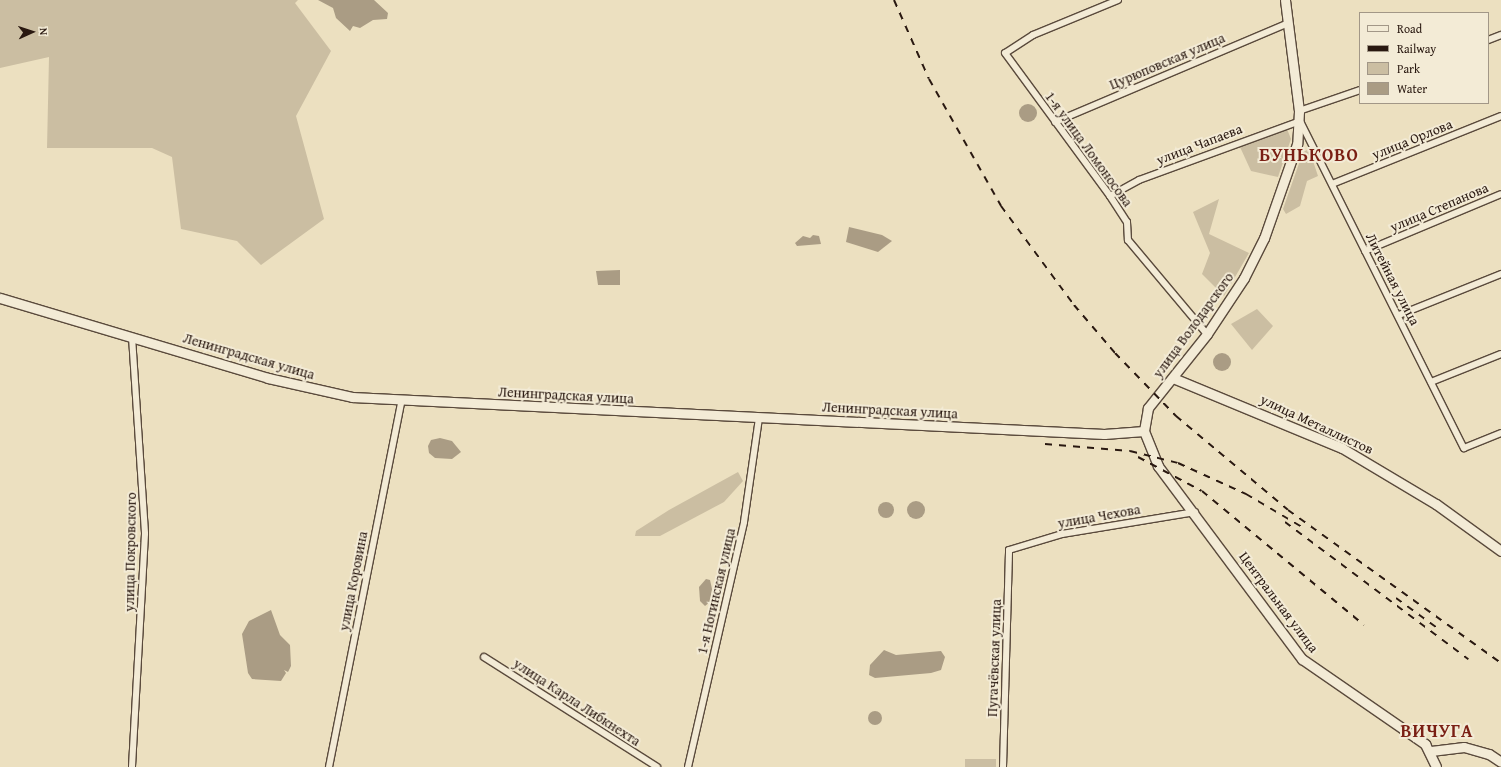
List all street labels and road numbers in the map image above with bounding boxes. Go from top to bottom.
street label: Цурюповская улица [1107,29,1227,93]
street label: 1-я улица Ломоносова [1042,88,1136,210]
street label: улица Орлова [1369,115,1455,163]
street label: улица Чапаева [1154,120,1244,168]
street label: улица Степанова [1387,179,1491,235]
street label: Литейная улица [1362,230,1424,328]
street label: улица Володарского [1149,269,1237,381]
street label: Ленинградская улица [181,329,317,383]
street label: Ленинградская улица [498,383,634,407]
street label: улица Металлистов [1258,390,1376,458]
street label: Ленинградская улица [822,398,958,422]
street label: улица Покровского [121,492,139,612]
street label: улица Чехова [1056,500,1142,532]
street label: 1-я Ногинская улица [693,526,739,656]
street label: улица Коровина [335,530,371,632]
street label: Центральная улица [1236,548,1322,656]
street label: Пугачёвская улица [984,599,1004,717]
street label: улица Карла Либкнехта [510,655,644,749]

